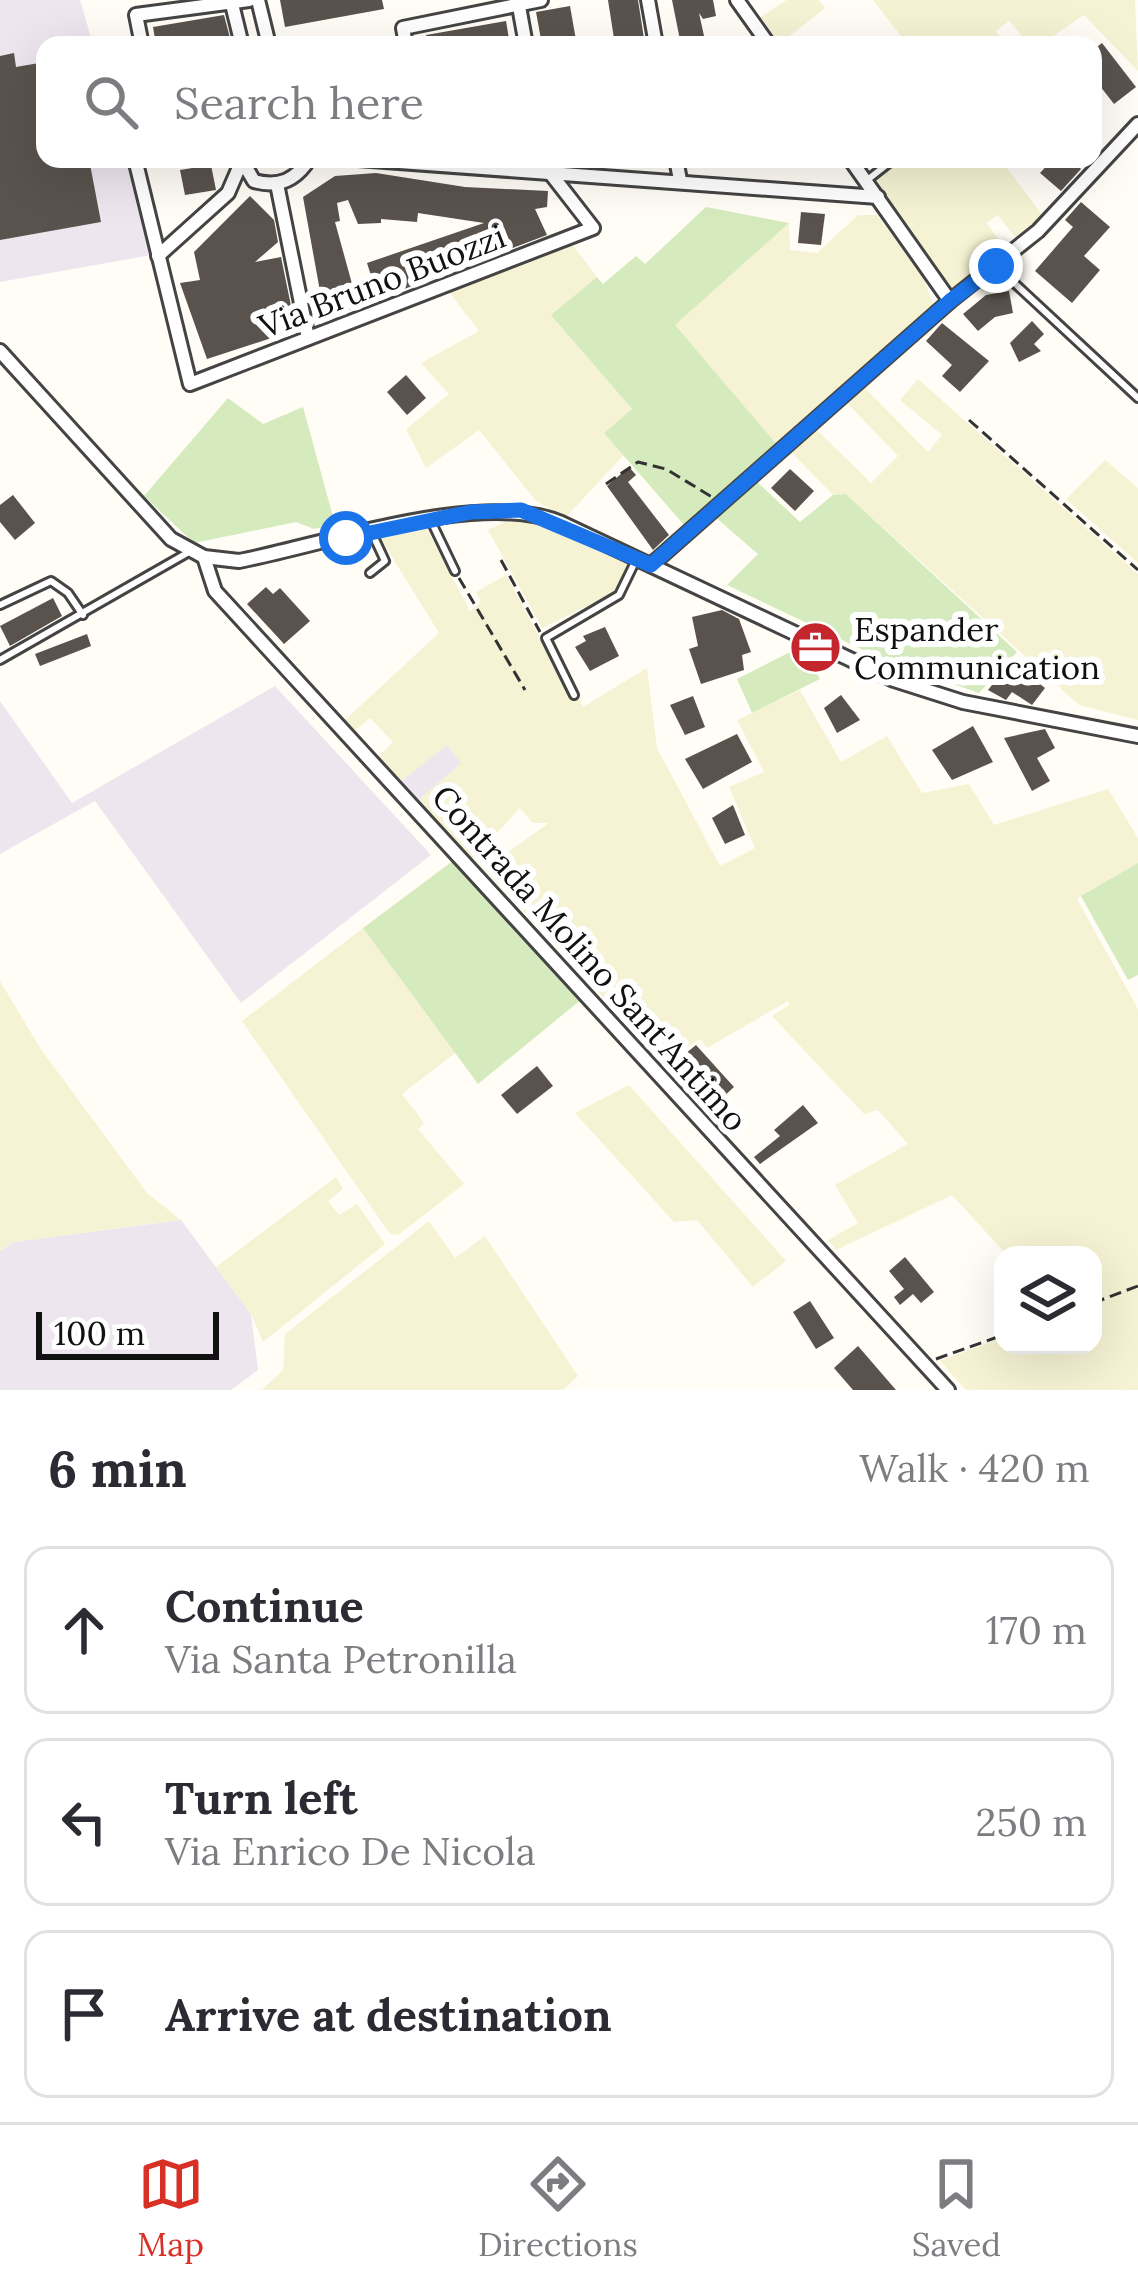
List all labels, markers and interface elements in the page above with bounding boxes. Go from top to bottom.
search box [36,36,1102,168]
icon: search [78,69,144,135]
text: Search here [174,74,424,131]
street label: Via Bruno Buozzi [252,215,511,348]
route end [969,239,1023,293]
route start [319,511,373,565]
place label: Espander Communication [854,608,1100,688]
office icon: Espander Communication [787,620,843,676]
street label: Contrada Molino Sant'Antimo [423,776,757,1140]
map controls [994,1246,1102,1354]
button: layers [994,1246,1102,1354]
scale bar [36,1306,219,1359]
text: 100 m [54,1312,145,1354]
text: 6 min [48,1436,187,1501]
text: Walk · 420 m [859,1443,1090,1493]
text: Continue [165,1577,364,1634]
icon: ahead [51,1597,117,1663]
text: 170 m [985,1605,1087,1655]
text: Via Santa Petronilla [165,1634,517,1684]
text: Turn left [165,1769,358,1826]
icon: left [51,1789,117,1855]
text: 250 m [975,1797,1087,1847]
text: Via Enrico De Nicola [165,1826,536,1876]
icon: arrive [51,1981,117,2047]
text: Arrive at destination [165,1986,612,2043]
tab: Map [137,2151,204,2265]
tab: Directions [478,2151,638,2265]
tab: Saved [912,2151,1001,2265]

